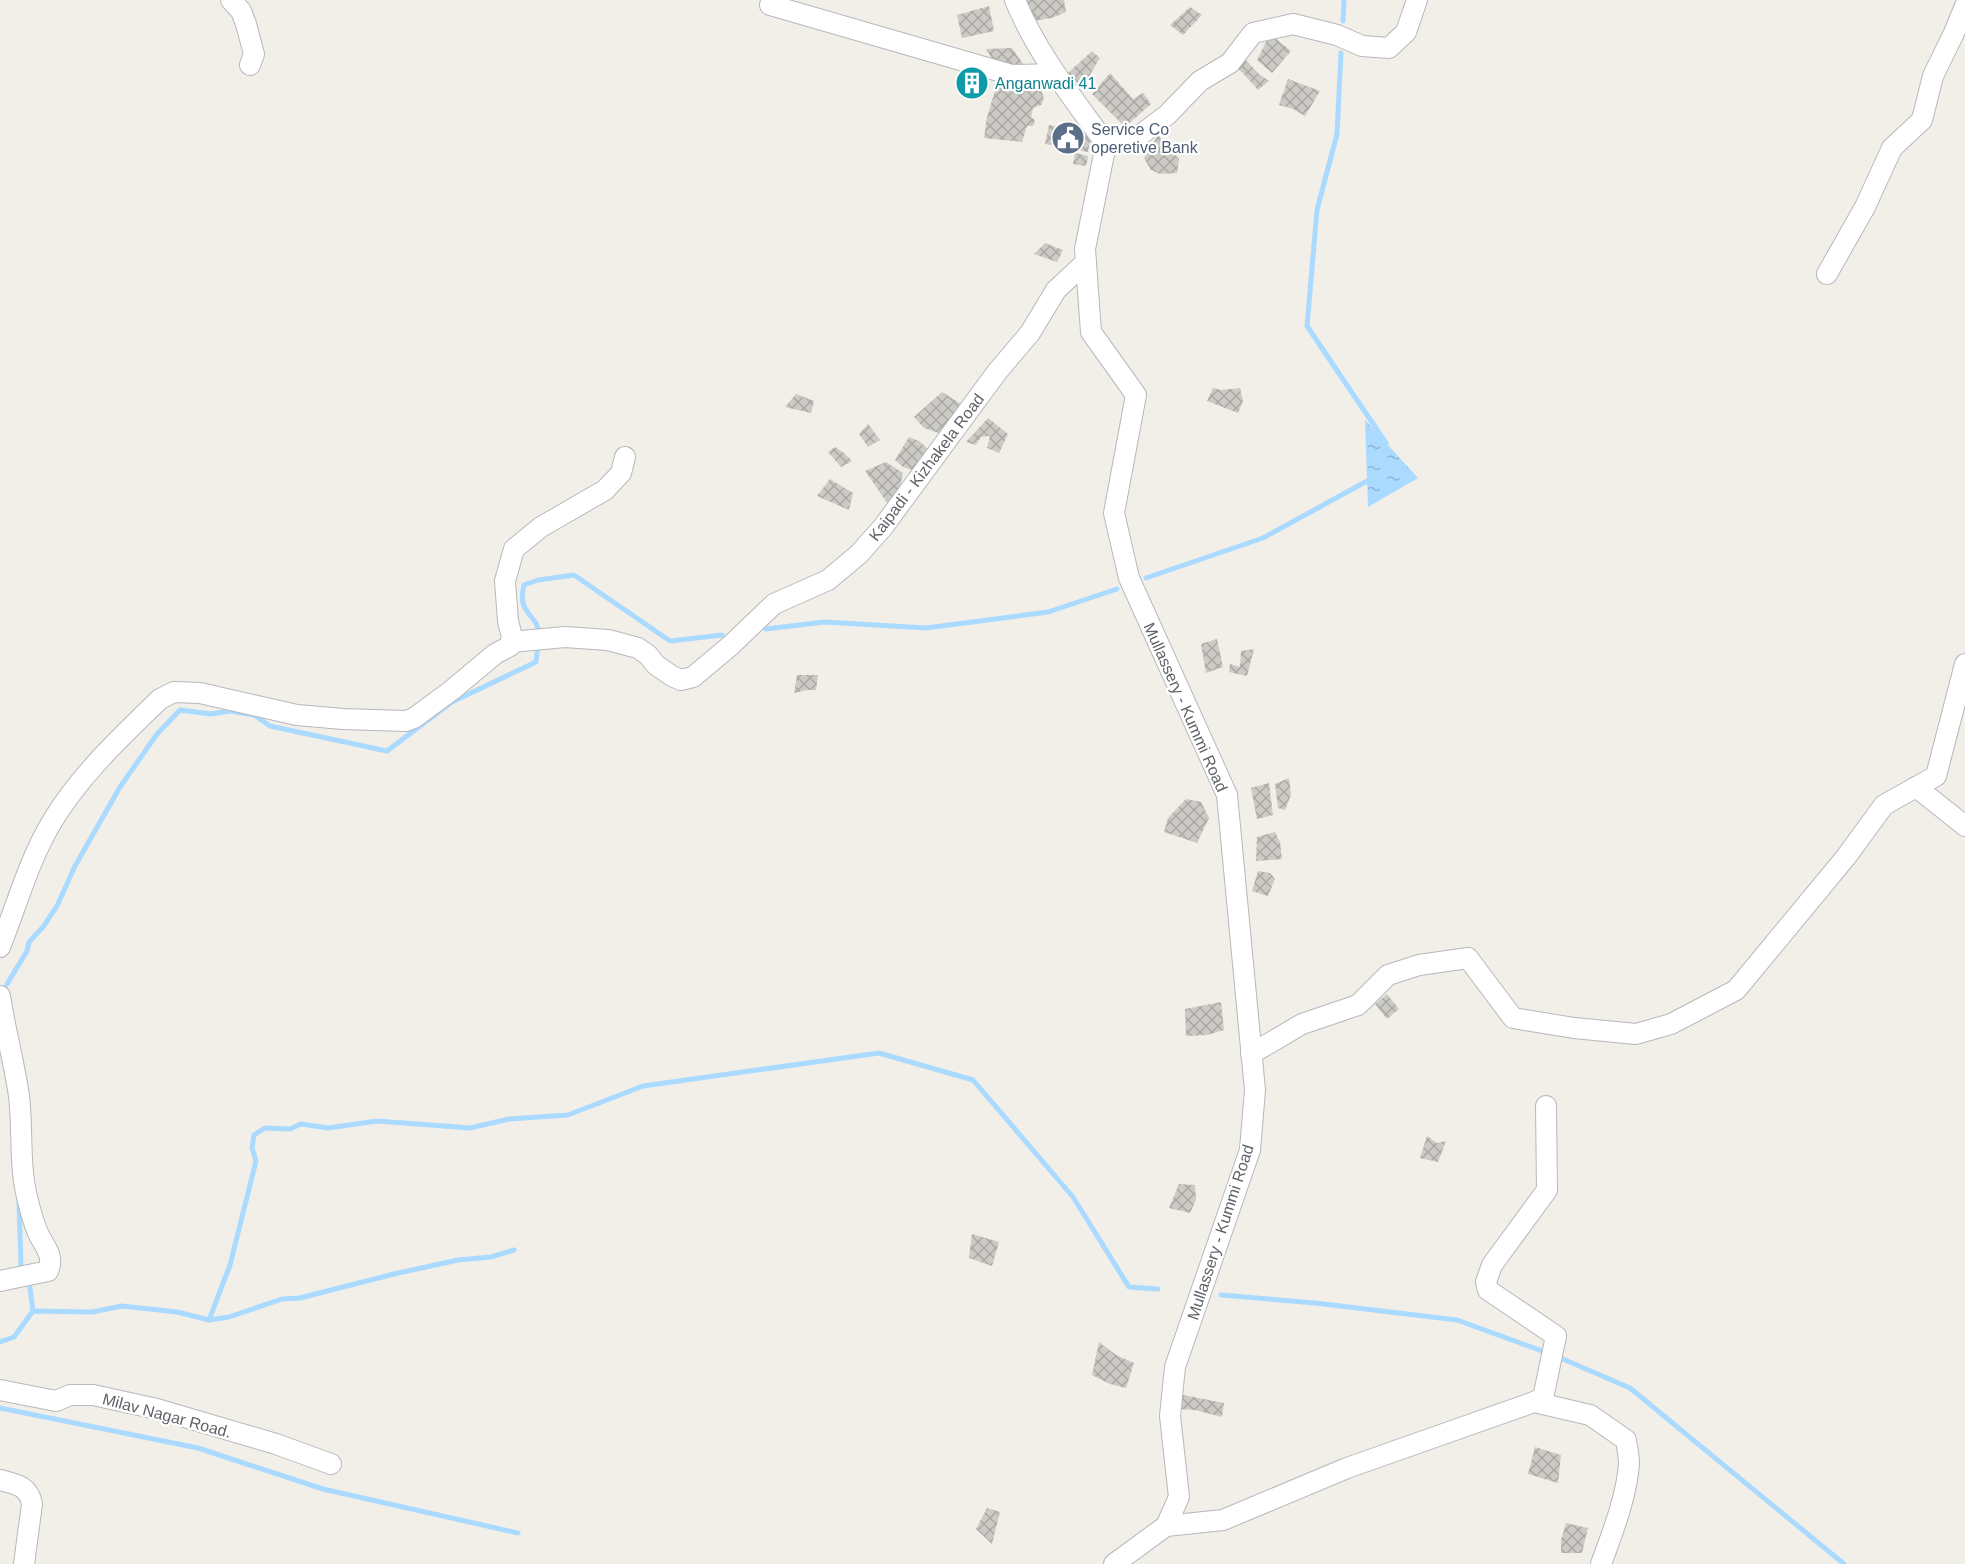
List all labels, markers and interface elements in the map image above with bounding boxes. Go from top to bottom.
building icon: Anganwadi 41 [954,65,990,101]
place label: Anganwadi 41 [995,75,1097,92]
public building icon: Service Co operetive Bank [1050,120,1086,156]
place label: Service Co operetive Bank [1091,121,1199,156]
street label: Kaipadi - Kizhakela Road [866,390,987,544]
street label: Mullassery - Kummi Road [1141,620,1231,794]
street label: Mullassery - Kummi Road [1184,1142,1257,1322]
street label: Milav Nagar Road. [101,1390,233,1441]

